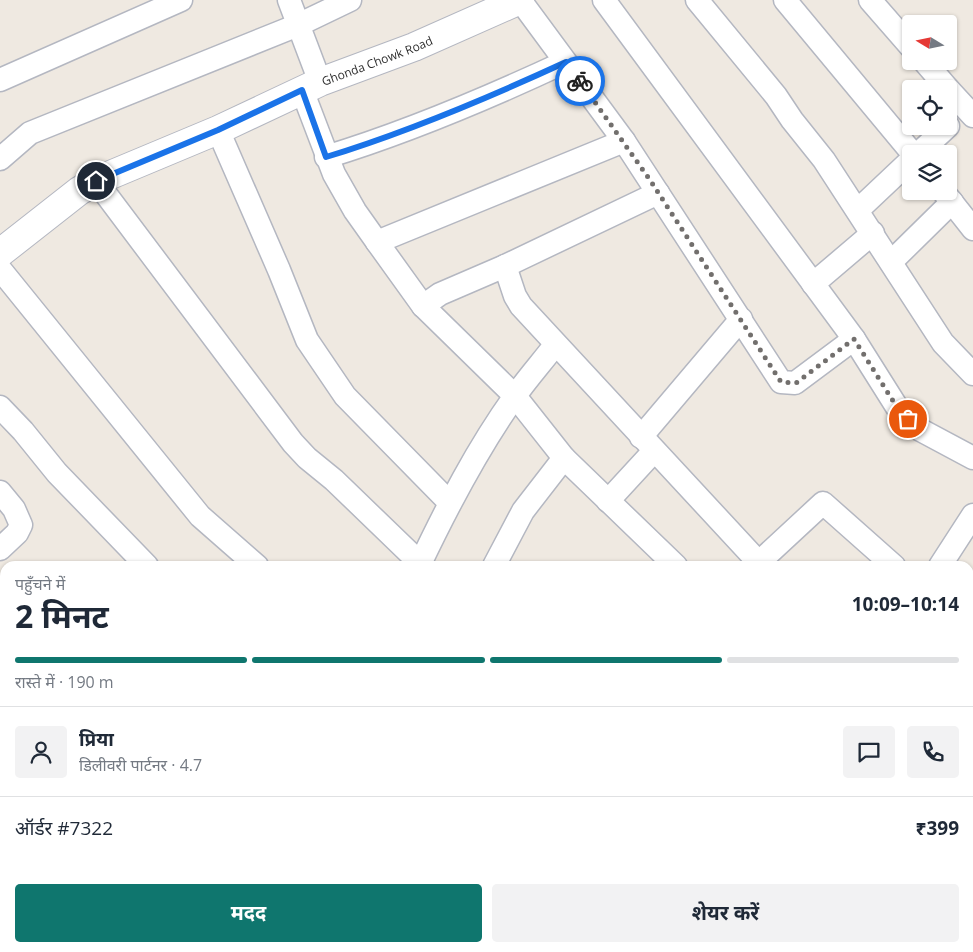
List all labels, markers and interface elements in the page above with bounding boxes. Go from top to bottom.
north arrow [902,15,958,70]
map controls [902,15,957,200]
street label: Ghonda Chowk Road [319,31,435,89]
courier [555,56,605,106]
icon: bike [566,67,594,95]
button: locate [902,80,957,135]
button: layers [902,145,957,200]
pin [75,160,117,202]
icon: home [82,167,110,195]
pin [887,398,929,440]
icon: bag [894,405,922,433]
text: पहुँचने में [15,573,65,595]
text: 10:09–10:14 [852,591,959,617]
text: 2 मिनट [15,594,109,637]
text: रास्ते में · 190 m [15,671,114,693]
button: person [15,726,67,778]
text: प्रिया [79,726,114,752]
button: chat [843,726,895,778]
button: phone [907,726,959,778]
text: डिलीवरी पार्टनर · 4.7 [79,754,202,776]
text: ऑर्डर #7322 [15,815,113,841]
text: ₹399 [916,815,959,841]
button: मदद [15,884,482,942]
button: शेयर करें [492,884,959,942]

